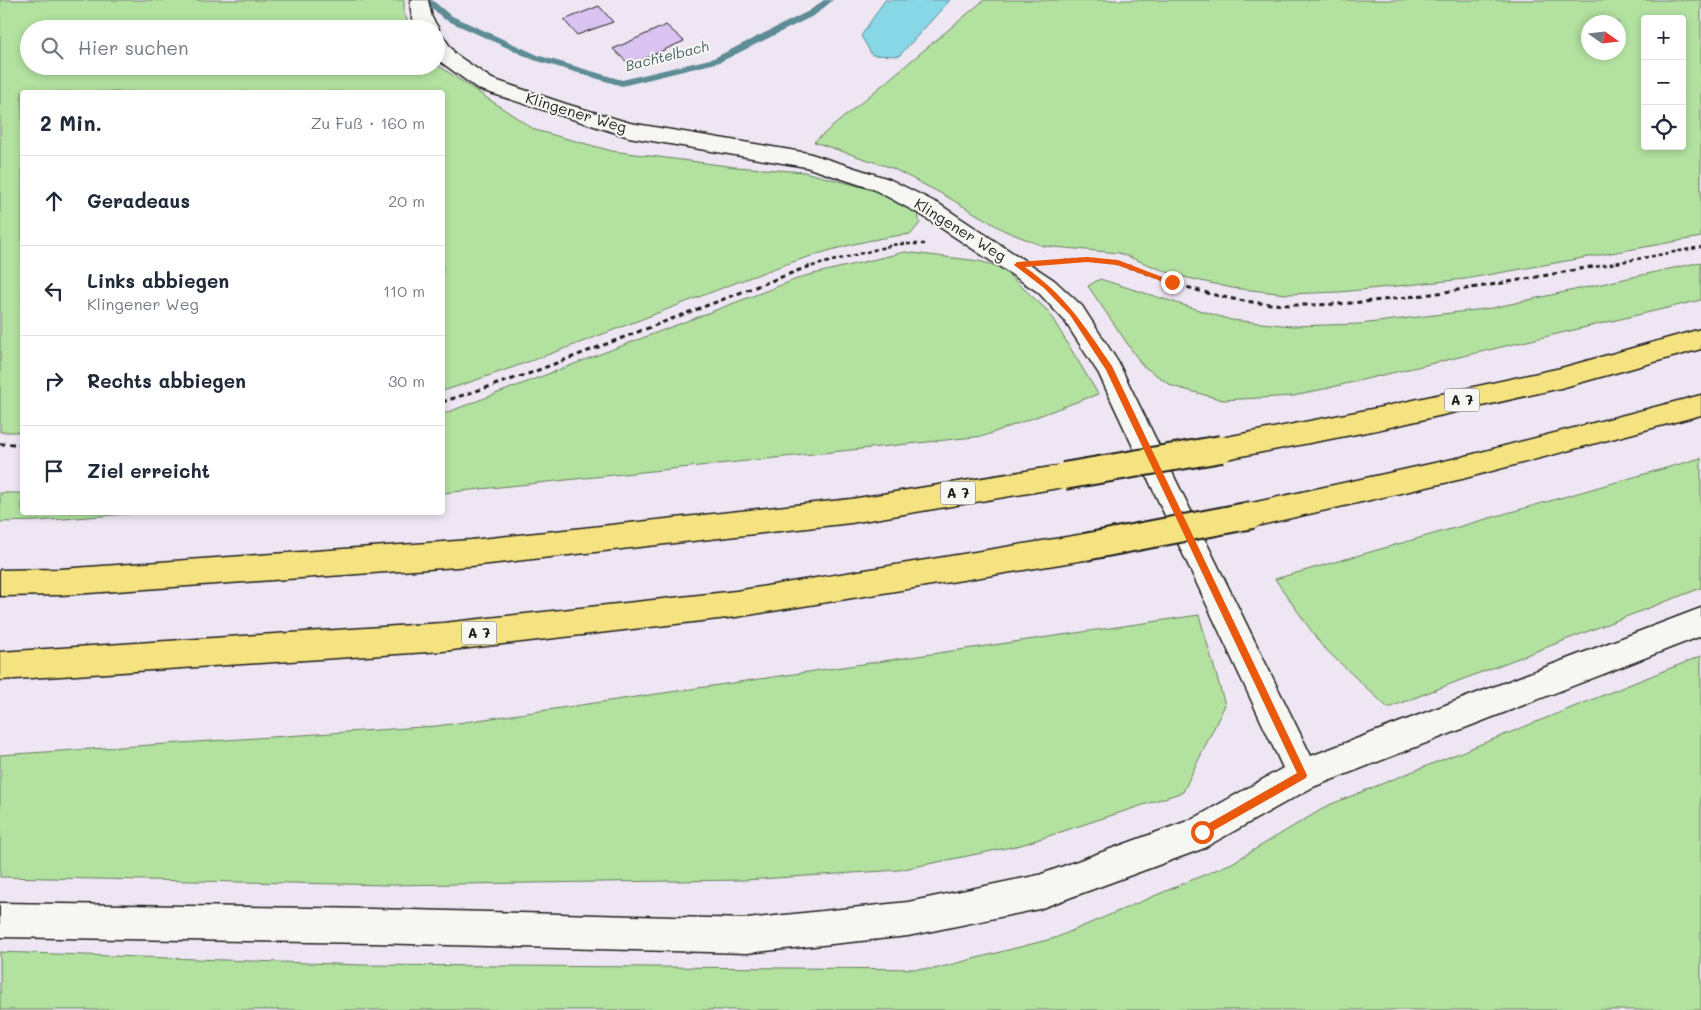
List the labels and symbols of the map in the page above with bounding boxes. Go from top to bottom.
north arrow [1581,15,1626,60]
water label: Bachtelbach [623,36,711,75]
street label: Klingener Weg [523,87,630,137]
street label: Klingener Weg [911,193,1011,266]
route end [1161,271,1184,294]
road number: A 7 [1444,388,1480,412]
road number: A 7 [940,482,976,504]
road number: A 7 [462,622,496,644]
route start [1191,821,1214,844]

